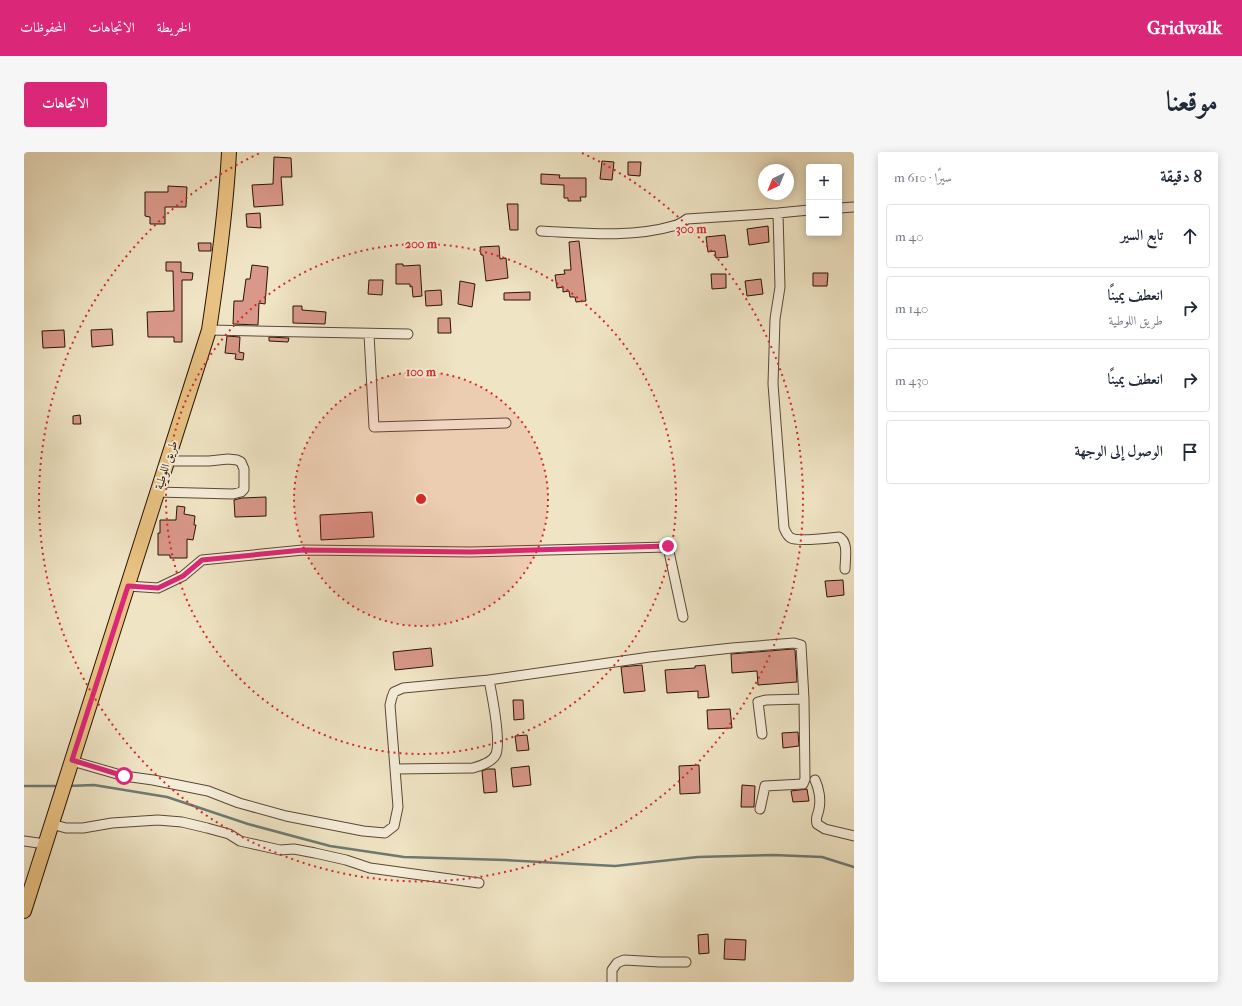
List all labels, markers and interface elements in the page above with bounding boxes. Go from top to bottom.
text: Gridwalk [1147,17,1222,39]
text: المحفوظات [20,19,66,36]
text: الاتجاهات [88,19,135,36]
text: الخريطة [157,19,191,36]
button: الاتجاهات [24,82,107,127]
text: موقعنا [1166,85,1218,118]
north arrow [758,164,794,200]
map controls [806,164,842,236]
button: + [806,164,842,200]
text: 8 دقيقة [1160,166,1202,186]
text: سيرًا · 610 m [894,170,952,185]
button: − [806,200,842,236]
text: 300 m [676,222,707,237]
icon: ahead [1179,225,1201,247]
text: تابع السير [1121,226,1163,244]
text: 40 m [895,229,923,244]
text: 200 m [405,237,438,251]
text: انعطف يمينًا [1108,286,1163,304]
icon: right [1179,297,1201,319]
text: 140 m [895,301,928,316]
text: طريق اللوطية [1108,313,1163,328]
text: 100 m [406,365,437,379]
icon: right [1179,369,1201,391]
text: انعطف يمينًا [1108,370,1163,388]
text: 430 m [895,373,929,388]
street label: طريق اللوطية [152,439,181,491]
icon: arrive [1179,441,1201,463]
text: الوصول إلى الوجهة [1074,442,1163,460]
centre of rings [414,492,428,506]
route end [659,537,677,555]
route start [115,767,133,785]

